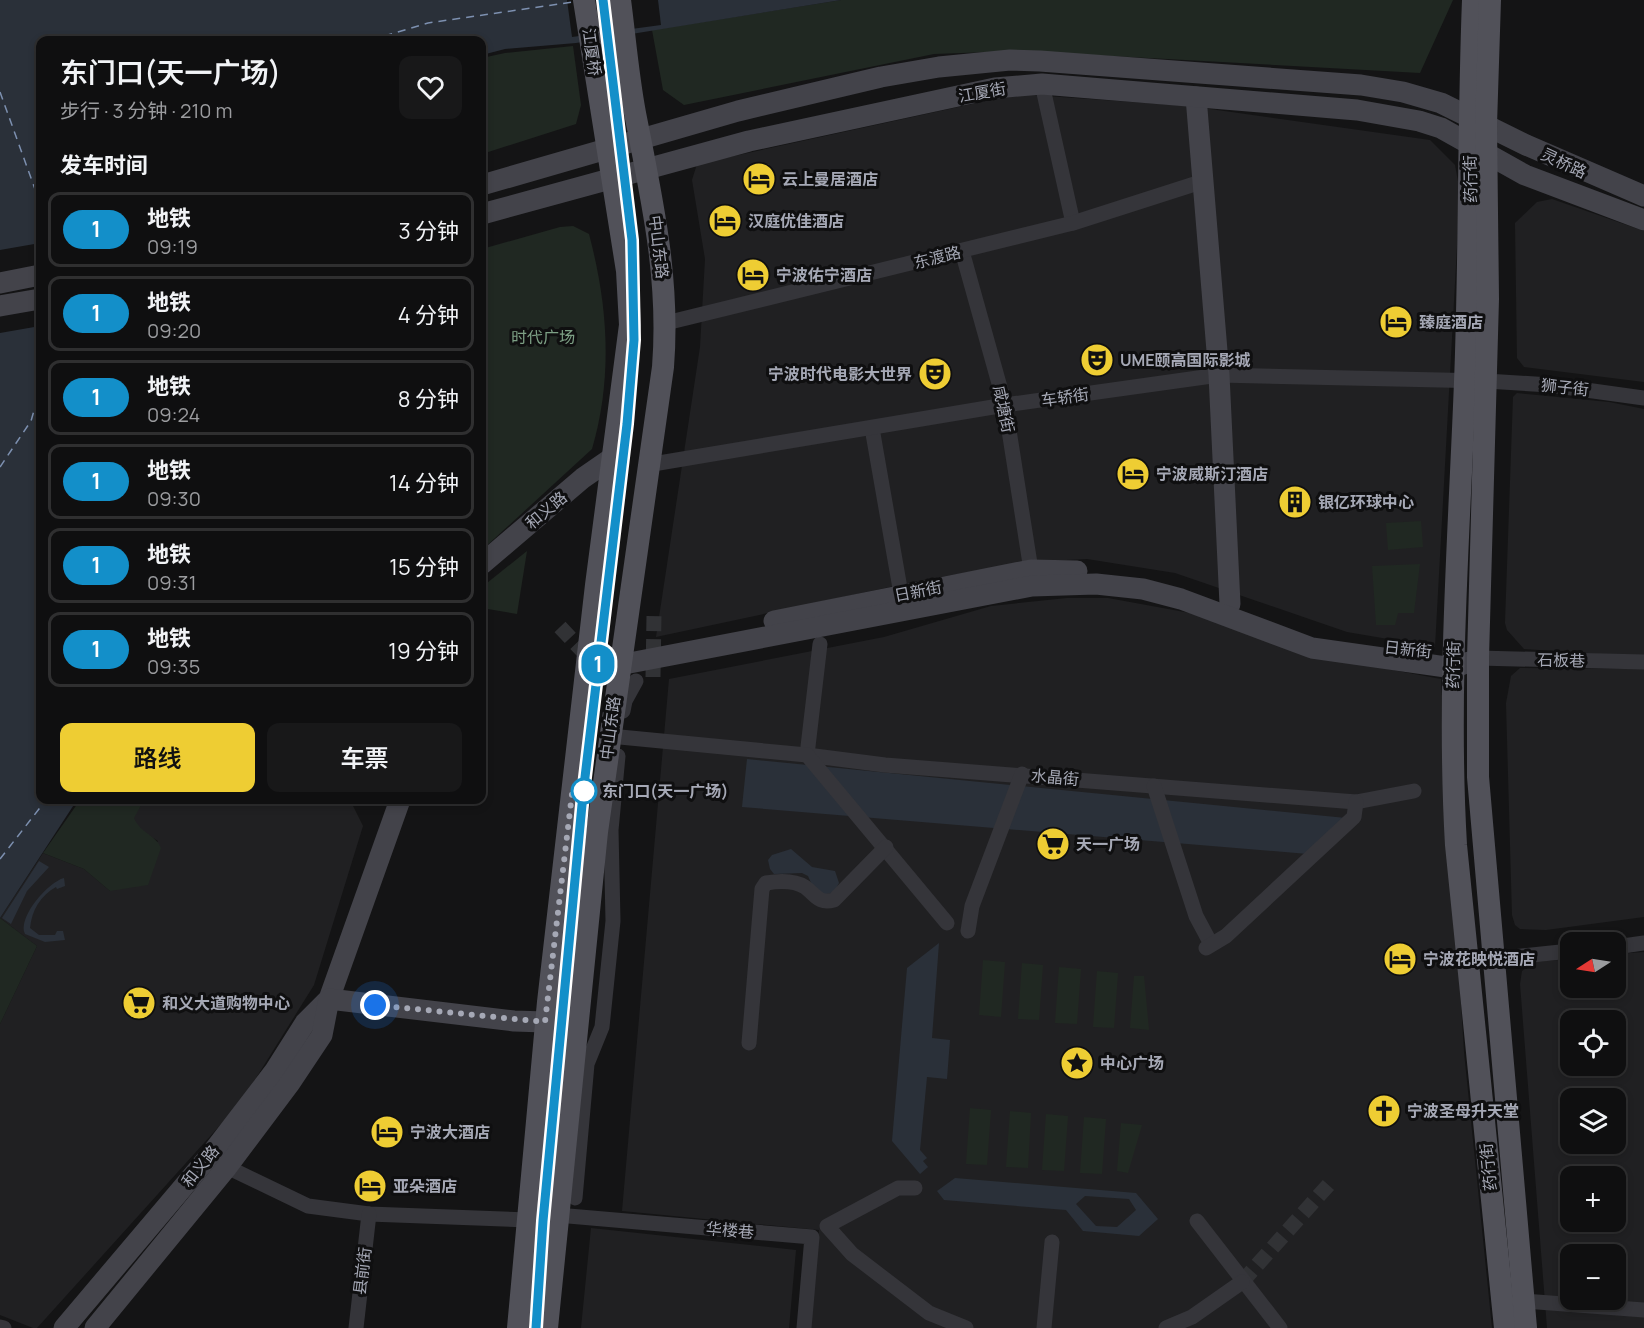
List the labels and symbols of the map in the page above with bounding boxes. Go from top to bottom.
street label: 江厦桥 [578,27,606,77]
street label: 江厦街 [956,77,1008,107]
street label: 灵桥路 [1538,143,1590,183]
street label: 药行街 [1459,155,1481,203]
hotel icon: 云上曼居酒店 [741,161,777,197]
place label: 云上曼居酒店 [782,168,878,190]
hotel icon: 汉庭优佳酒店 [707,203,743,239]
place label: 汉庭优佳酒店 [748,210,844,232]
street label: 中山东路 [644,214,674,280]
street label: 东渡路 [911,241,963,273]
hotel icon: 宁波佑宁酒店 [735,257,771,293]
place label: 宁波佑宁酒店 [776,264,872,286]
hotel icon: 臻庭酒店 [1378,304,1414,340]
place label: 臻庭酒店 [1419,311,1483,333]
park label: 时代广场 [511,326,575,348]
theatre icon: UME颐高国际影城 [1079,342,1115,378]
place label: UME颐高国际影城 [1120,349,1251,371]
theatre icon: 宁波时代电影大世界 [917,356,953,392]
place label: 宁波时代电影大世界 [768,363,912,385]
street label: 狮子街 [1540,374,1590,400]
street label: 咸塘街 [988,383,1020,435]
street label: 车轿街 [1040,383,1090,411]
hotel icon: 宁波威斯汀酒店 [1115,456,1151,492]
place label: 宁波威斯汀酒店 [1156,463,1268,485]
building icon: 银亿环球中心 [1277,484,1313,520]
street label: 和义路 [521,486,571,534]
place label: 银亿环球中心 [1318,491,1414,513]
street label: 日新街 [892,576,944,606]
street label: 日新街 [1383,636,1433,662]
street label: 药行街 [1442,641,1464,689]
line badge: 1 [578,644,618,684]
street label: 石板巷 [1537,649,1585,671]
street label: 中山东路 [595,695,625,761]
street label: 水晶街 [1030,764,1080,790]
marker: 东门口(天一广场) [571,778,597,804]
place label: 东门口(天一广场) [602,780,729,802]
supermarket icon: 天一广场 [1035,826,1071,862]
place label: 天一广场 [1076,833,1140,855]
north arrow [1560,932,1626,998]
hotel icon: 宁波花映悦酒店 [1382,941,1418,977]
place label: 宁波花映悦酒店 [1423,948,1535,970]
supermarket icon: 和义大道购物中心 [121,985,157,1021]
your location [360,990,390,1020]
place label: 和义大道购物中心 [162,992,290,1014]
place icon: 中心广场 [1059,1045,1095,1081]
place label: 中心广场 [1100,1052,1164,1074]
church icon: 宁波圣母升天堂 [1366,1093,1402,1129]
place label: 宁波圣母升天堂 [1407,1100,1519,1122]
hotel icon: 宁波大酒店 [369,1114,405,1150]
place label: 宁波大酒店 [410,1121,490,1143]
street label: 和义路 [176,1140,224,1192]
street label: 药行街 [1475,1142,1501,1192]
hotel icon: 亚朵酒店 [352,1168,388,1204]
place label: 亚朵酒店 [393,1175,457,1197]
street label: 华楼巷 [705,1217,755,1243]
street label: 县前街 [348,1246,376,1296]

